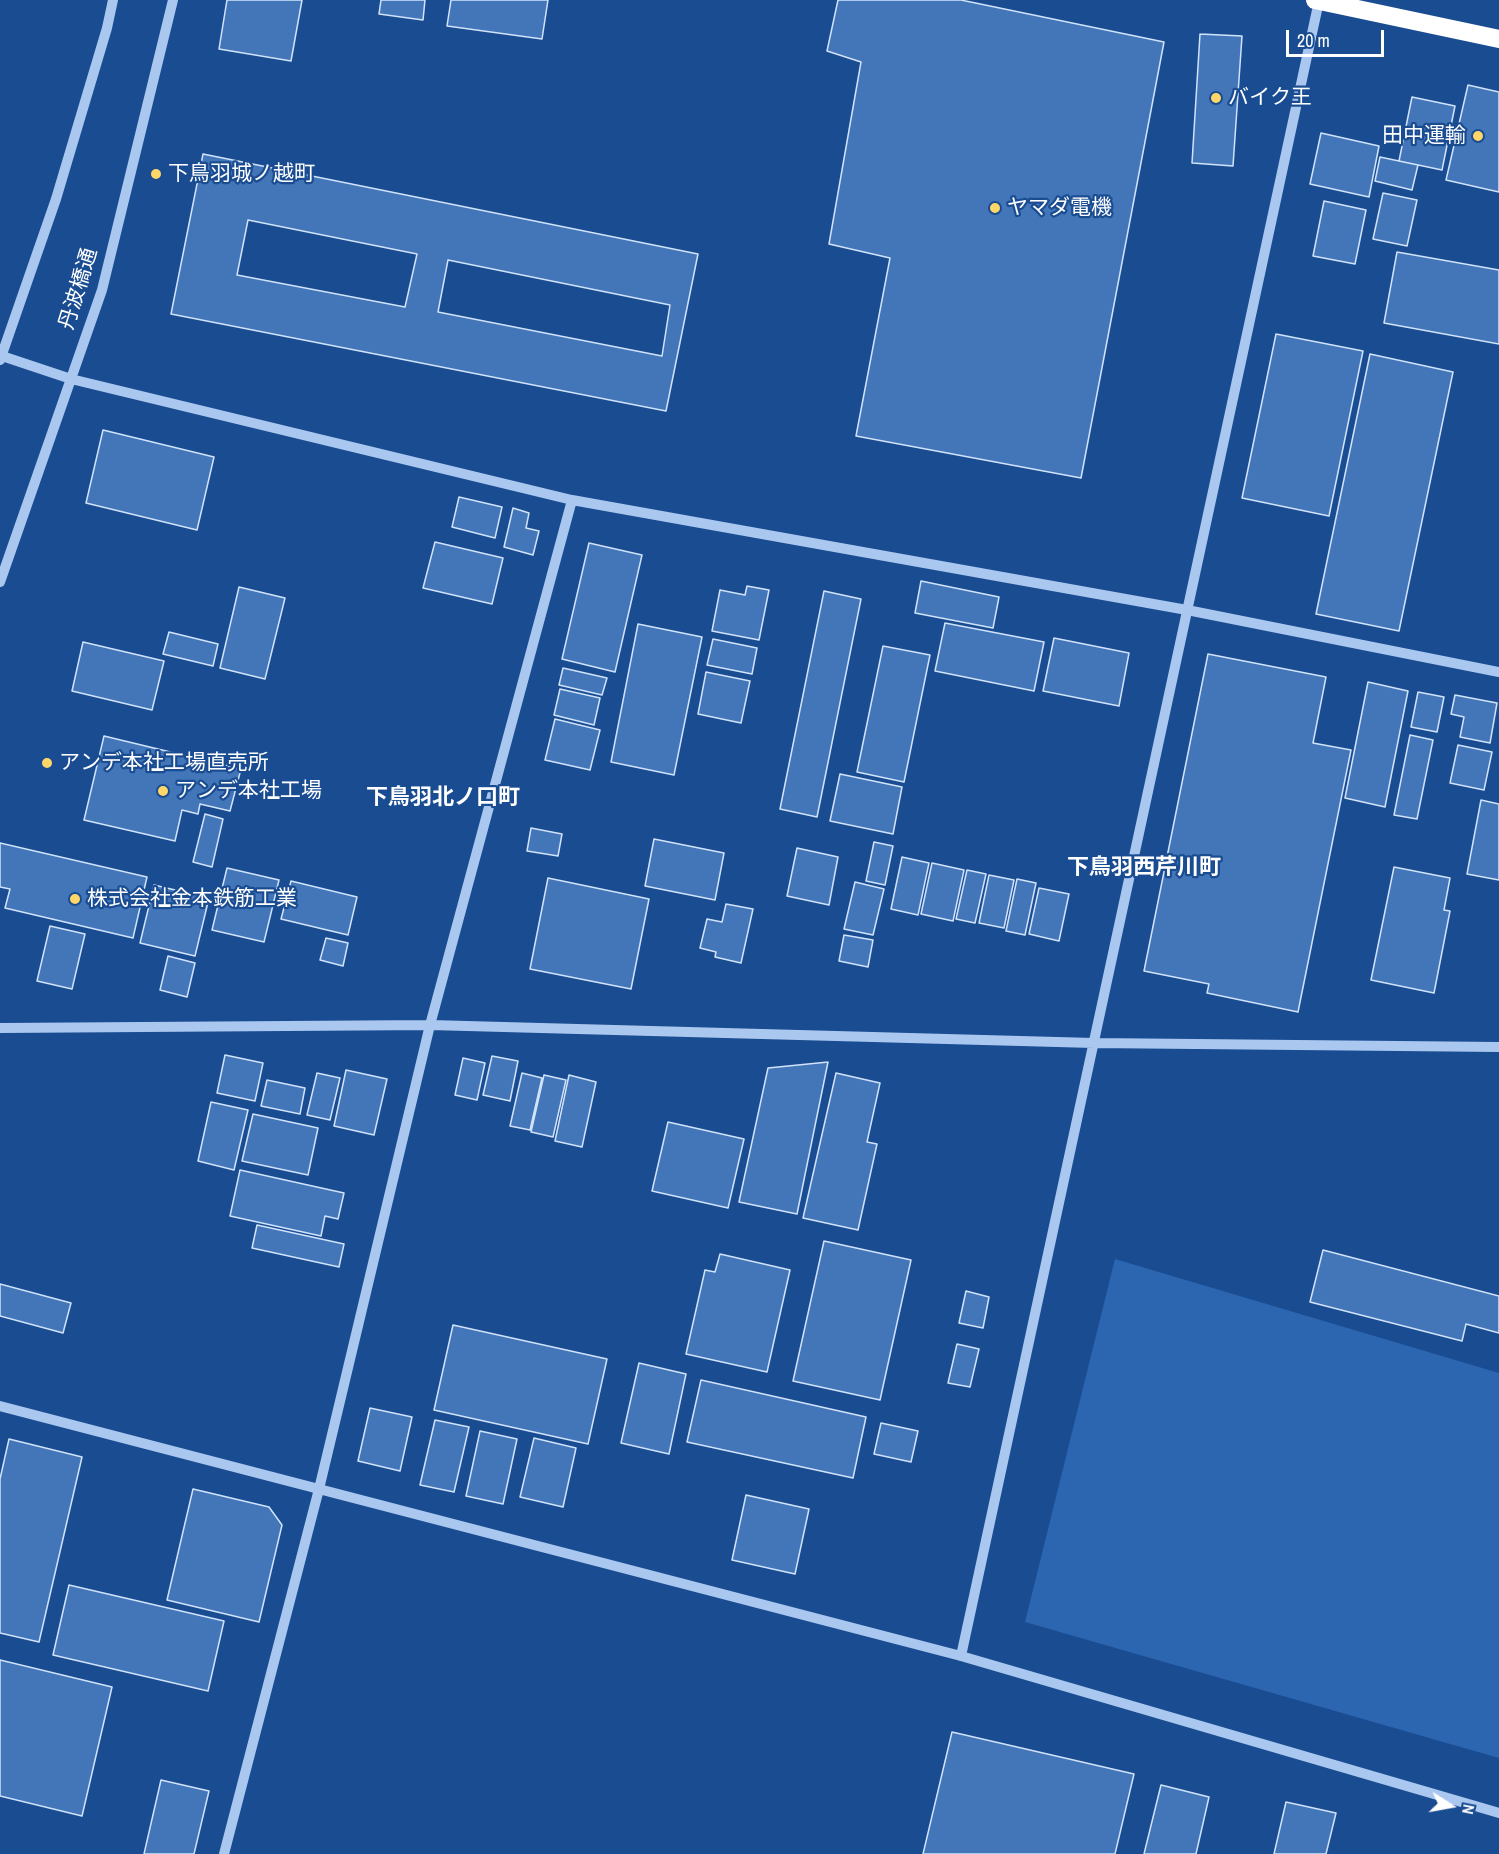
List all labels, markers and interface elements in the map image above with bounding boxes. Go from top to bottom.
scale bar [1289,18,1386,56]
text: 20 m [1297,28,1330,53]
place label: バイク王 [1228,85,1312,111]
marker: バイク王 [1209,91,1223,105]
place label: 田中運輸 [1382,123,1466,149]
marker: 田中運輸 [1471,129,1485,143]
place label: 下鳥羽城ノ越町 [168,161,315,187]
marker: 下鳥羽城ノ越町 [149,167,163,181]
place label: ヤマダ電機 [1007,195,1112,221]
marker: ヤマダ電機 [988,201,1002,215]
street label: 丹波橋通 [55,245,103,333]
place label: アンデ本社工場直売所 [59,750,269,776]
marker: アンデ本社工場直売所 [40,756,54,770]
place label: アンデ本社工場 [175,778,322,804]
marker: アンデ本社工場 [156,784,170,798]
district label: 下鳥羽北ノ口町 [366,785,520,811]
district label: 下鳥羽西芹川町 [1067,855,1221,881]
place label: 株式会社金本鉄筋工業 [87,886,297,912]
marker: 株式会社金本鉄筋工業 [68,892,82,906]
north arrow [1421,1776,1481,1836]
text: N [1457,1803,1480,1816]

